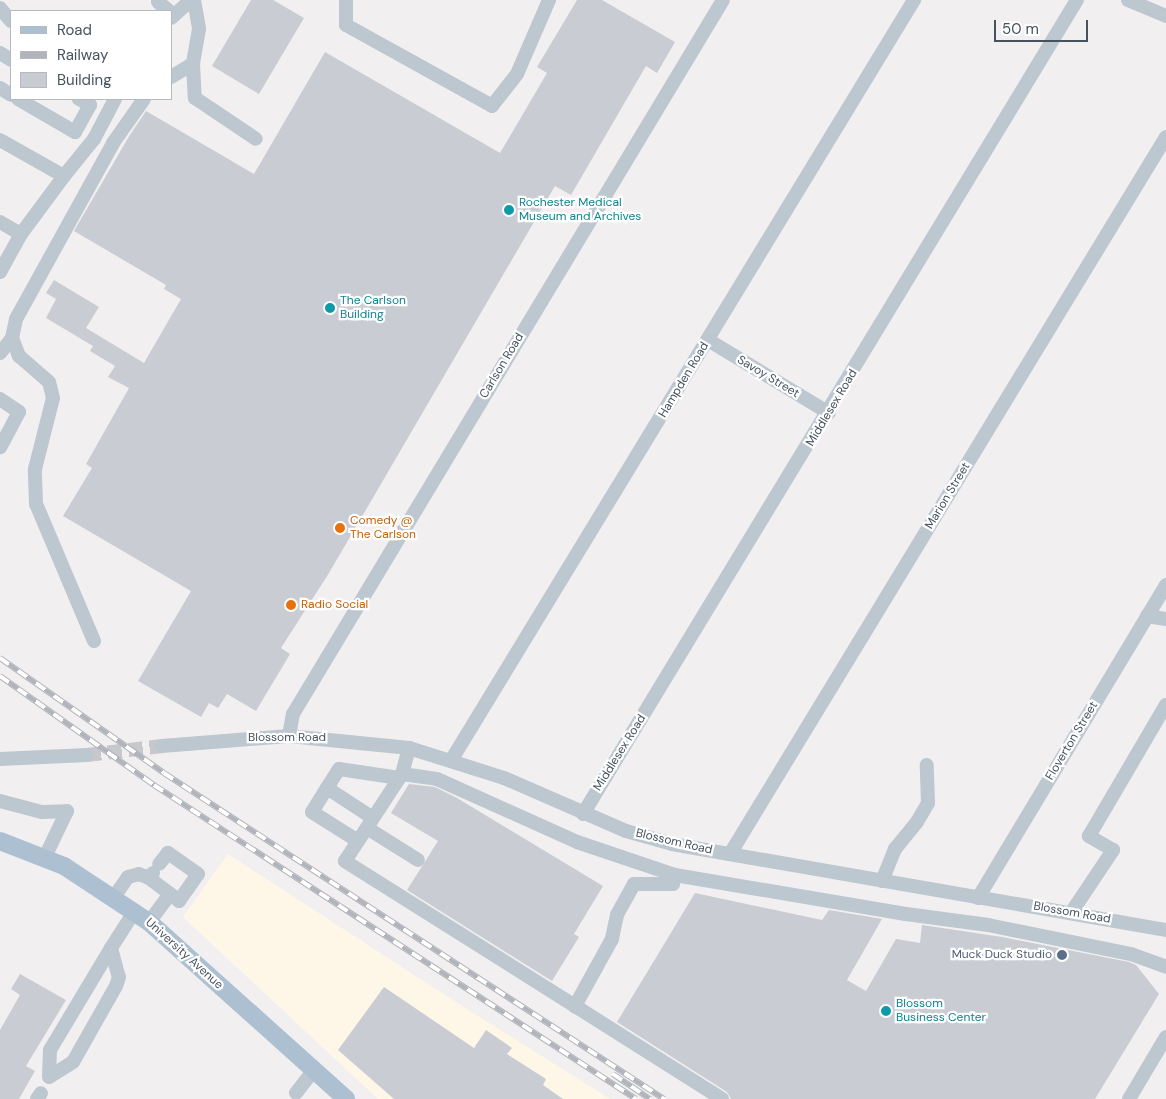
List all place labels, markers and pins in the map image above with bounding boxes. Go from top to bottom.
place label: Rochester Medical Museum and Archives [519,196,641,224]
marker: Rochester Medical Museum and Archives [503,204,515,216]
place label: The Carlson Building [340,294,406,322]
marker: The Carlson Building [324,302,336,314]
place label: Comedy @ The Carlson [350,514,416,542]
marker: Comedy @ The Carlson [334,522,346,534]
place label: Radio Social [301,598,368,612]
marker: Radio Social [285,599,297,611]
place label: Muck Duck Studio [952,948,1052,962]
marker: Muck Duck Studio [1056,949,1068,961]
place label: Blossom Business Center [896,997,986,1025]
marker: Blossom Business Center [880,1005,892,1017]

